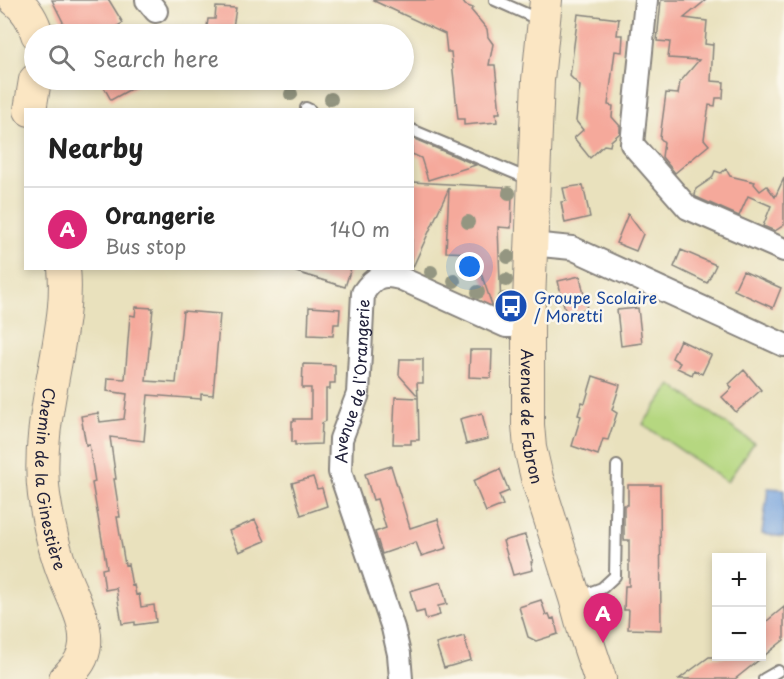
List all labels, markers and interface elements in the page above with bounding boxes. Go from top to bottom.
search box [24,24,414,90]
icon: search [45,41,78,74]
text: Search here [93,41,219,74]
text: Nearby [48,128,143,167]
text: Orangerie [105,198,215,231]
text: A [60,214,75,244]
text: 140 m [330,214,390,244]
text: Bus stop [105,231,186,261]
your location [455,252,484,281]
place label: Groupe Scolaire / Moretti [534,285,657,327]
bus stop icon: Groupe Scolaire / Moretti [493,288,529,324]
street label: Avenue de l'Orangerie [328,299,375,464]
street label: Avenue de Fabron [516,349,550,487]
street label: Chemin de la Ginestière [30,386,73,573]
map controls [712,553,766,661]
button: + [712,553,766,607]
pin: A [584,594,622,643]
button: − [712,607,766,661]

